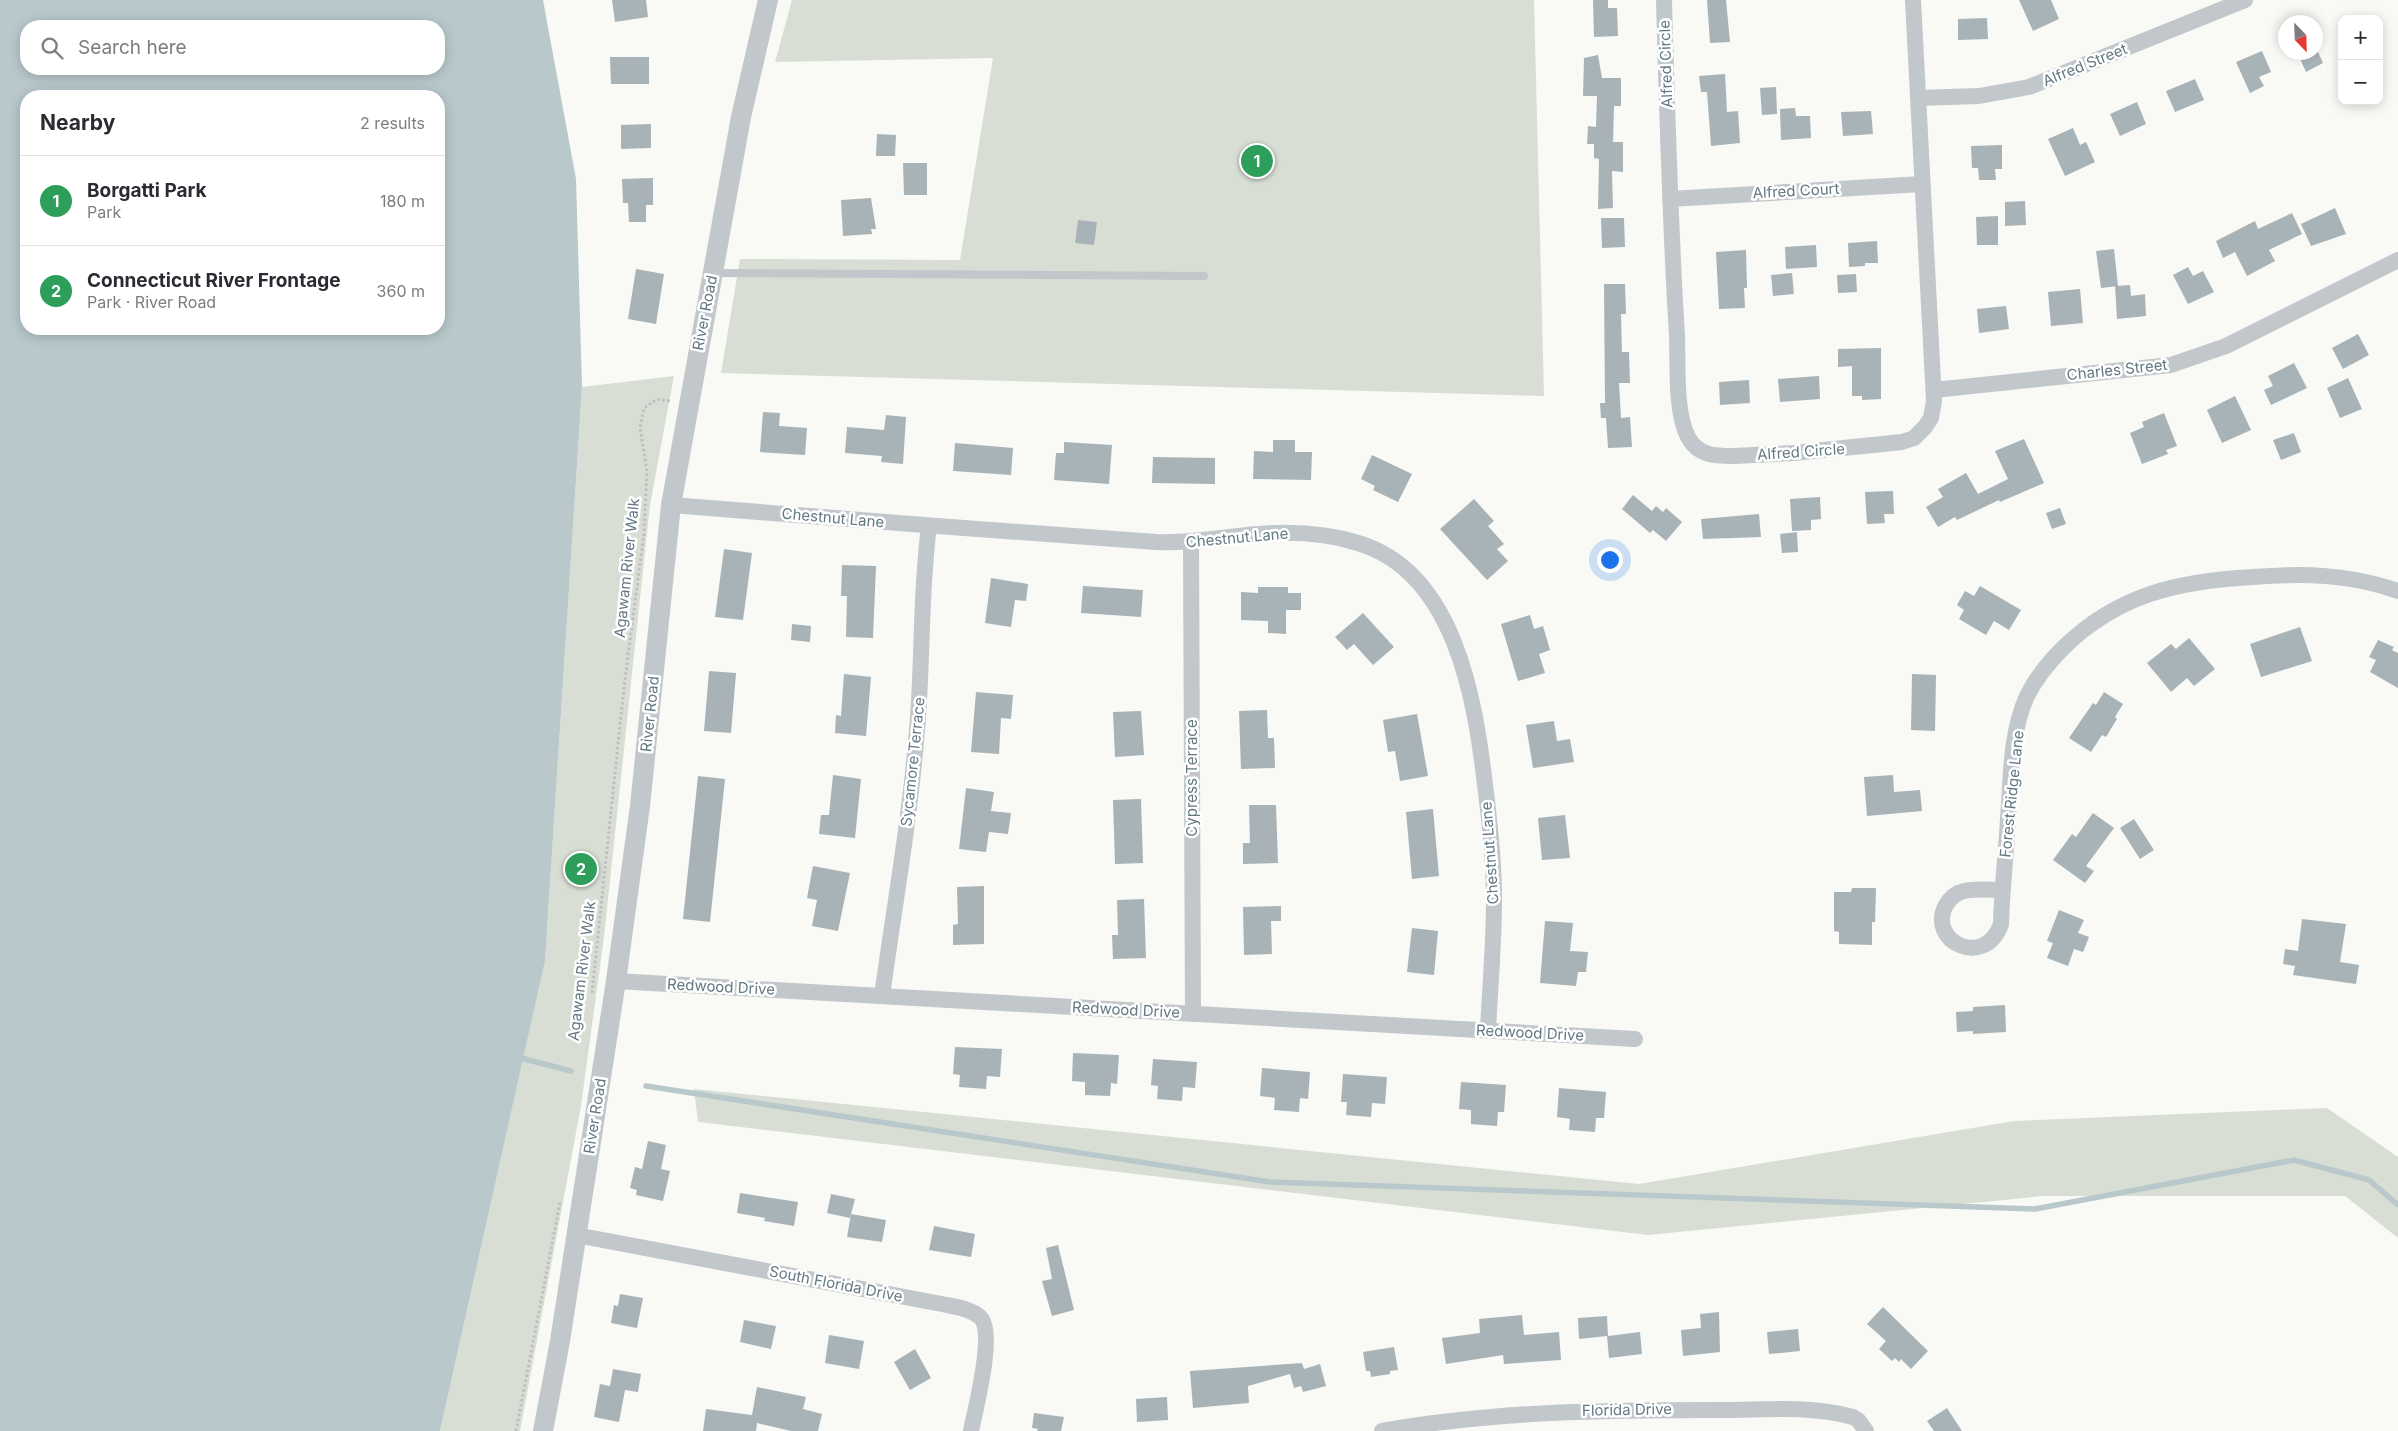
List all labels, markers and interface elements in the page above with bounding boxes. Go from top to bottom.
north arrow [2278,15,2323,60]
map controls [2338,15,2383,105]
button: + [2338,15,2383,60]
search box [20,20,445,75]
street label: Alfred Circle [1654,20,1677,108]
icon: search [38,34,66,62]
text: Search here [78,36,187,59]
street label: Alfred Street [2040,39,2130,90]
button: − [2338,60,2383,105]
text: Nearby [40,110,115,135]
text: 2 results [360,113,425,133]
pin: 1 [1241,142,1273,180]
text: Borgatti Park [87,179,207,202]
street label: Alfred Court [1752,179,1840,202]
text: 1 [53,191,59,211]
text: 180 m [380,191,425,211]
text: Park [87,202,121,222]
text: Connecticut River Frontage [87,269,341,292]
street label: River Road [688,274,721,352]
text: 2 [51,281,61,301]
text: 360 m [377,281,425,301]
text: Park · River Road [87,292,216,312]
street label: Charles Street [2066,355,2168,384]
street label: Alfred Circle [1756,439,1846,464]
street label: Agawam River Walk [610,496,643,639]
street label: Chestnut Lane [781,504,885,531]
street label: Chestnut Lane [1185,524,1289,551]
your location [1597,547,1623,573]
street label: River Road [636,675,663,753]
street label: Sycamore Terrace [896,696,929,828]
street label: Cypress Terrace [1182,719,1201,837]
street label: Forest Ridge Lane [1995,730,2028,858]
street label: Chestnut Lane [1476,801,1503,905]
pin: 2 [565,850,597,888]
street label: Agawam River Walk [564,899,600,1042]
street label: Redwood Drive [667,974,775,999]
street label: Redwood Drive [1072,997,1180,1022]
street label: Redwood Drive [1476,1020,1584,1045]
street label: River Road [579,1077,610,1155]
street label: South Florida Drive [768,1261,904,1306]
street label: Florida Drive [1582,1399,1672,1420]

